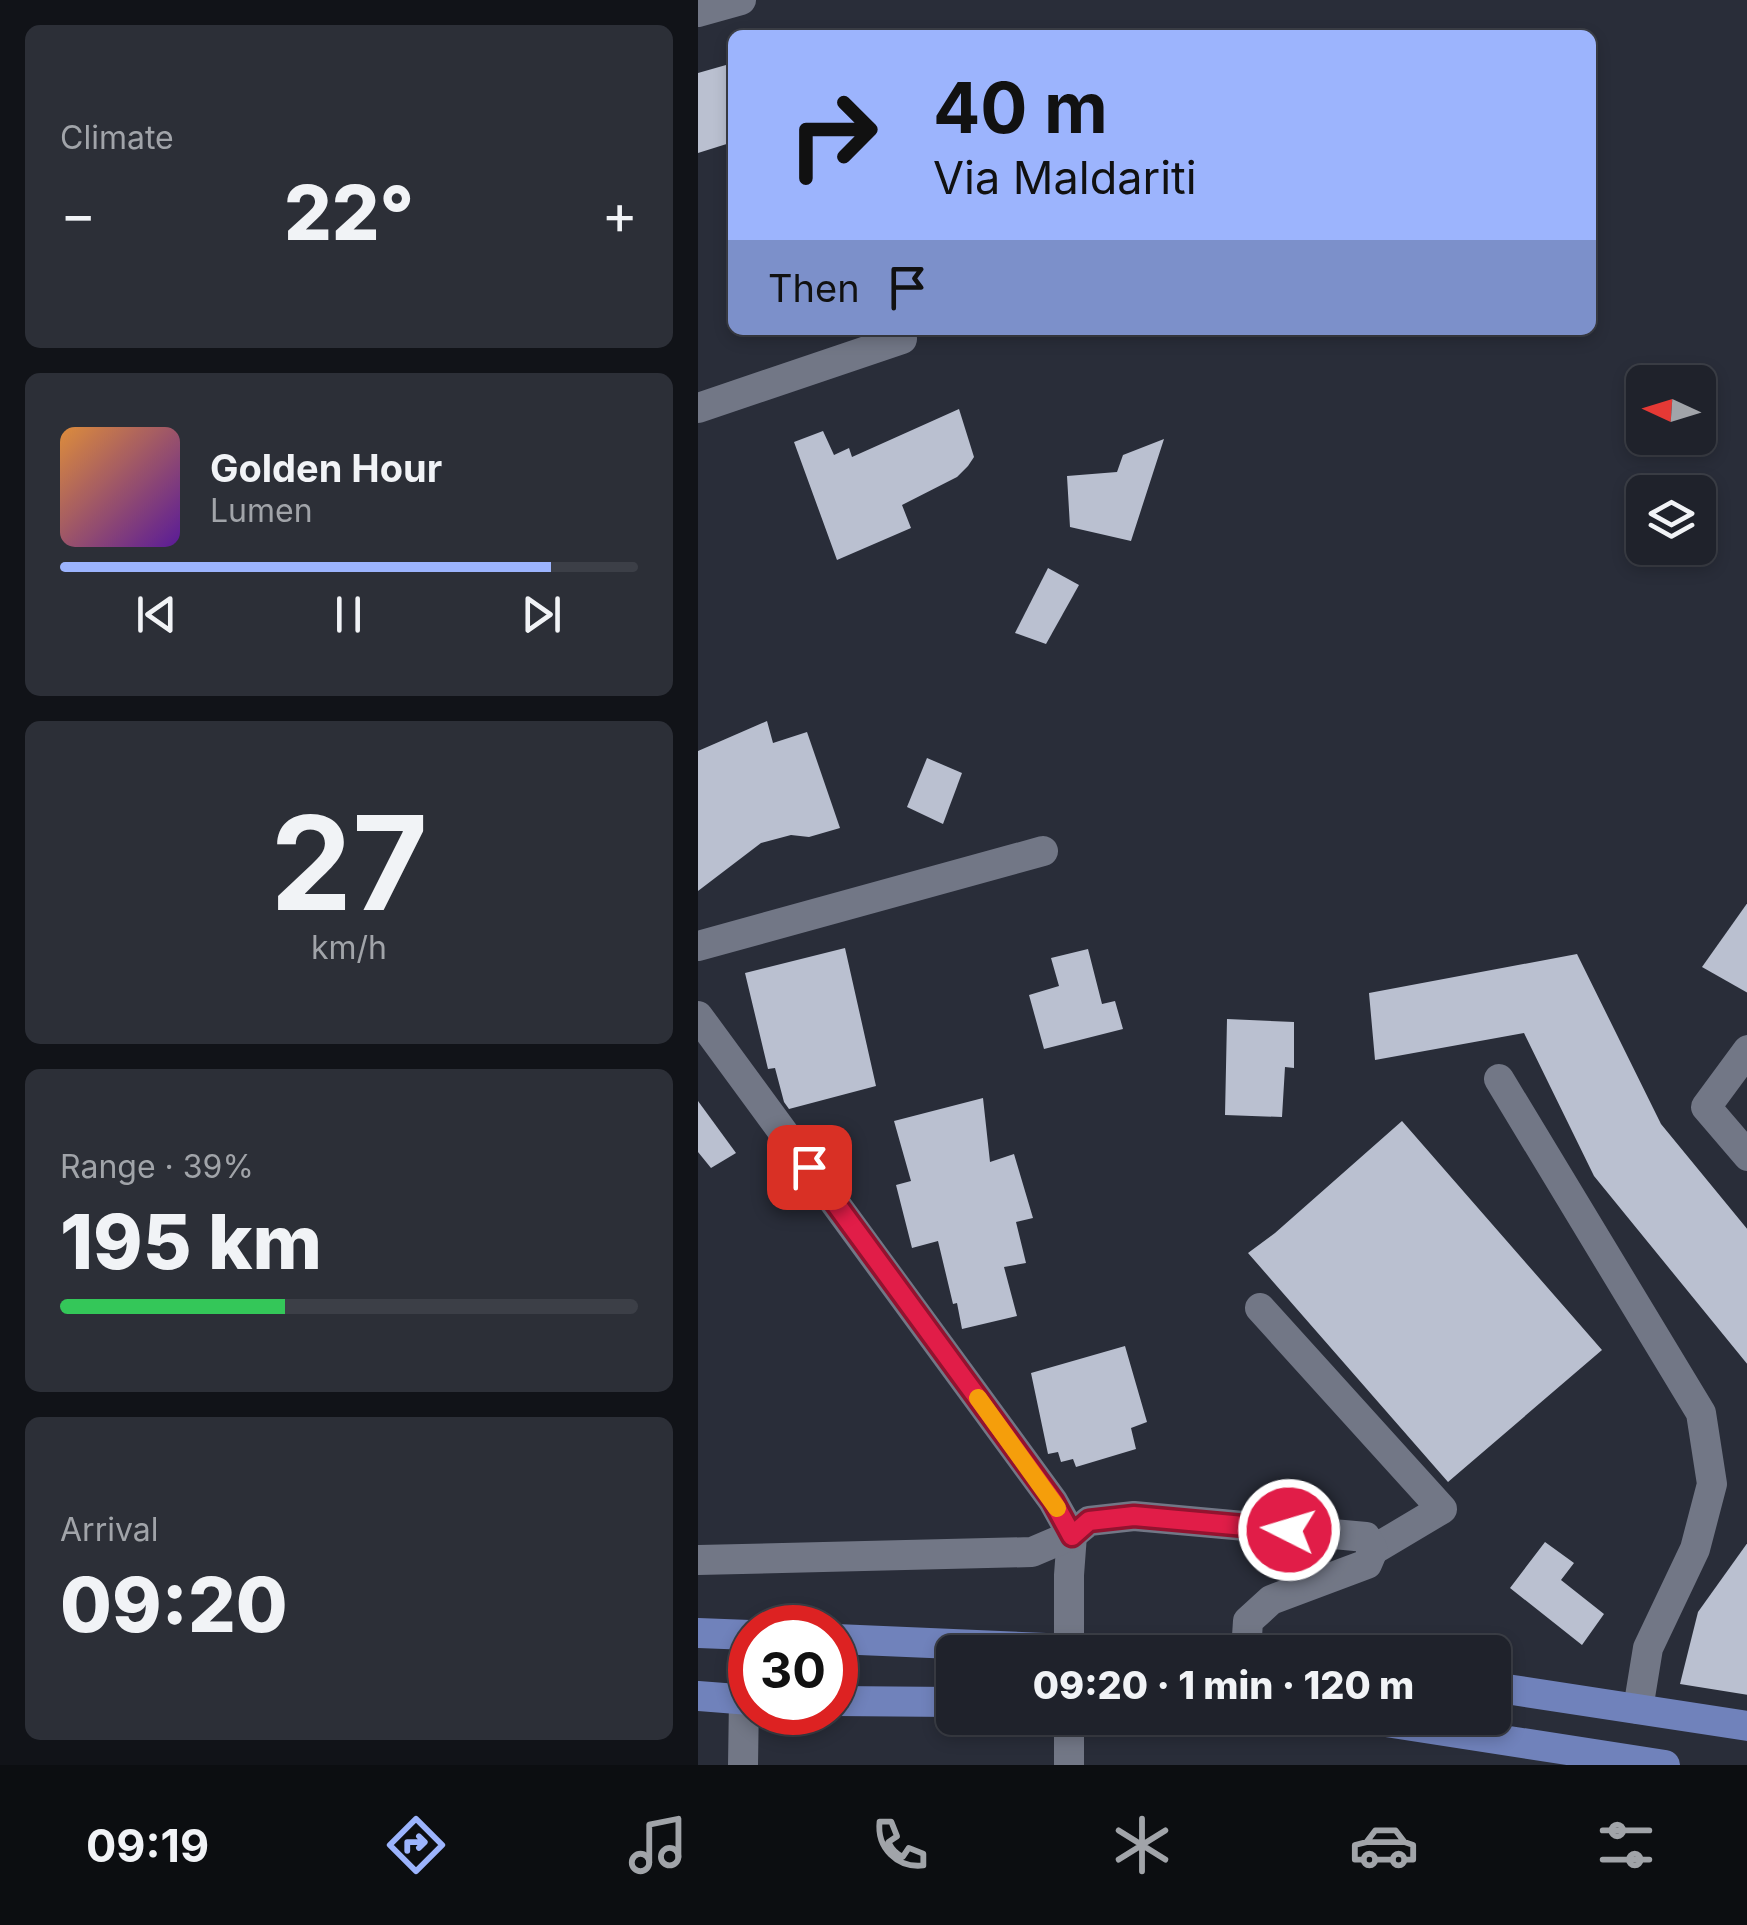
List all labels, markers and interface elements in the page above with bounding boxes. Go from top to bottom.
text: 40 m [933,65,1108,150]
icon: right [768,70,898,200]
text: Climate [60,118,174,157]
text: Via Maldariti [933,150,1197,205]
text: 22° [284,167,414,258]
text: − [60,181,96,247]
text: + [602,181,638,247]
icon: arrive [880,260,935,315]
text: Then [768,265,860,311]
north arrow [1626,365,1716,455]
map controls [1626,365,1716,565]
text: Golden Hour [210,445,442,491]
button: layers [1626,475,1716,565]
text: Lumen [210,491,313,530]
icon: previous [129,587,184,642]
icon: pause [321,587,376,642]
icon: next [514,587,569,642]
text: 27 [270,784,428,941]
text: km/h [311,928,387,967]
pin [767,1125,852,1210]
icon: arrive [782,1140,837,1195]
text: Range · 39% [60,1147,254,1186]
text: 195 km [60,1196,322,1287]
position arrow [1237,1478,1341,1582]
text: Arrival [60,1510,158,1549]
text: 09:20 [60,1559,288,1650]
speed limit sign: 30 [728,1605,858,1735]
text: 09:20 · 1 min · 120 m [1033,1662,1414,1708]
icon: directions [381,1810,451,1880]
icon: music [623,1810,693,1880]
icon: phone [865,1810,935,1880]
icon: climate [1107,1810,1177,1880]
icon: car [1349,1810,1419,1880]
icon: filters [1591,1810,1661,1880]
text: 09:19 [86,1818,209,1873]

